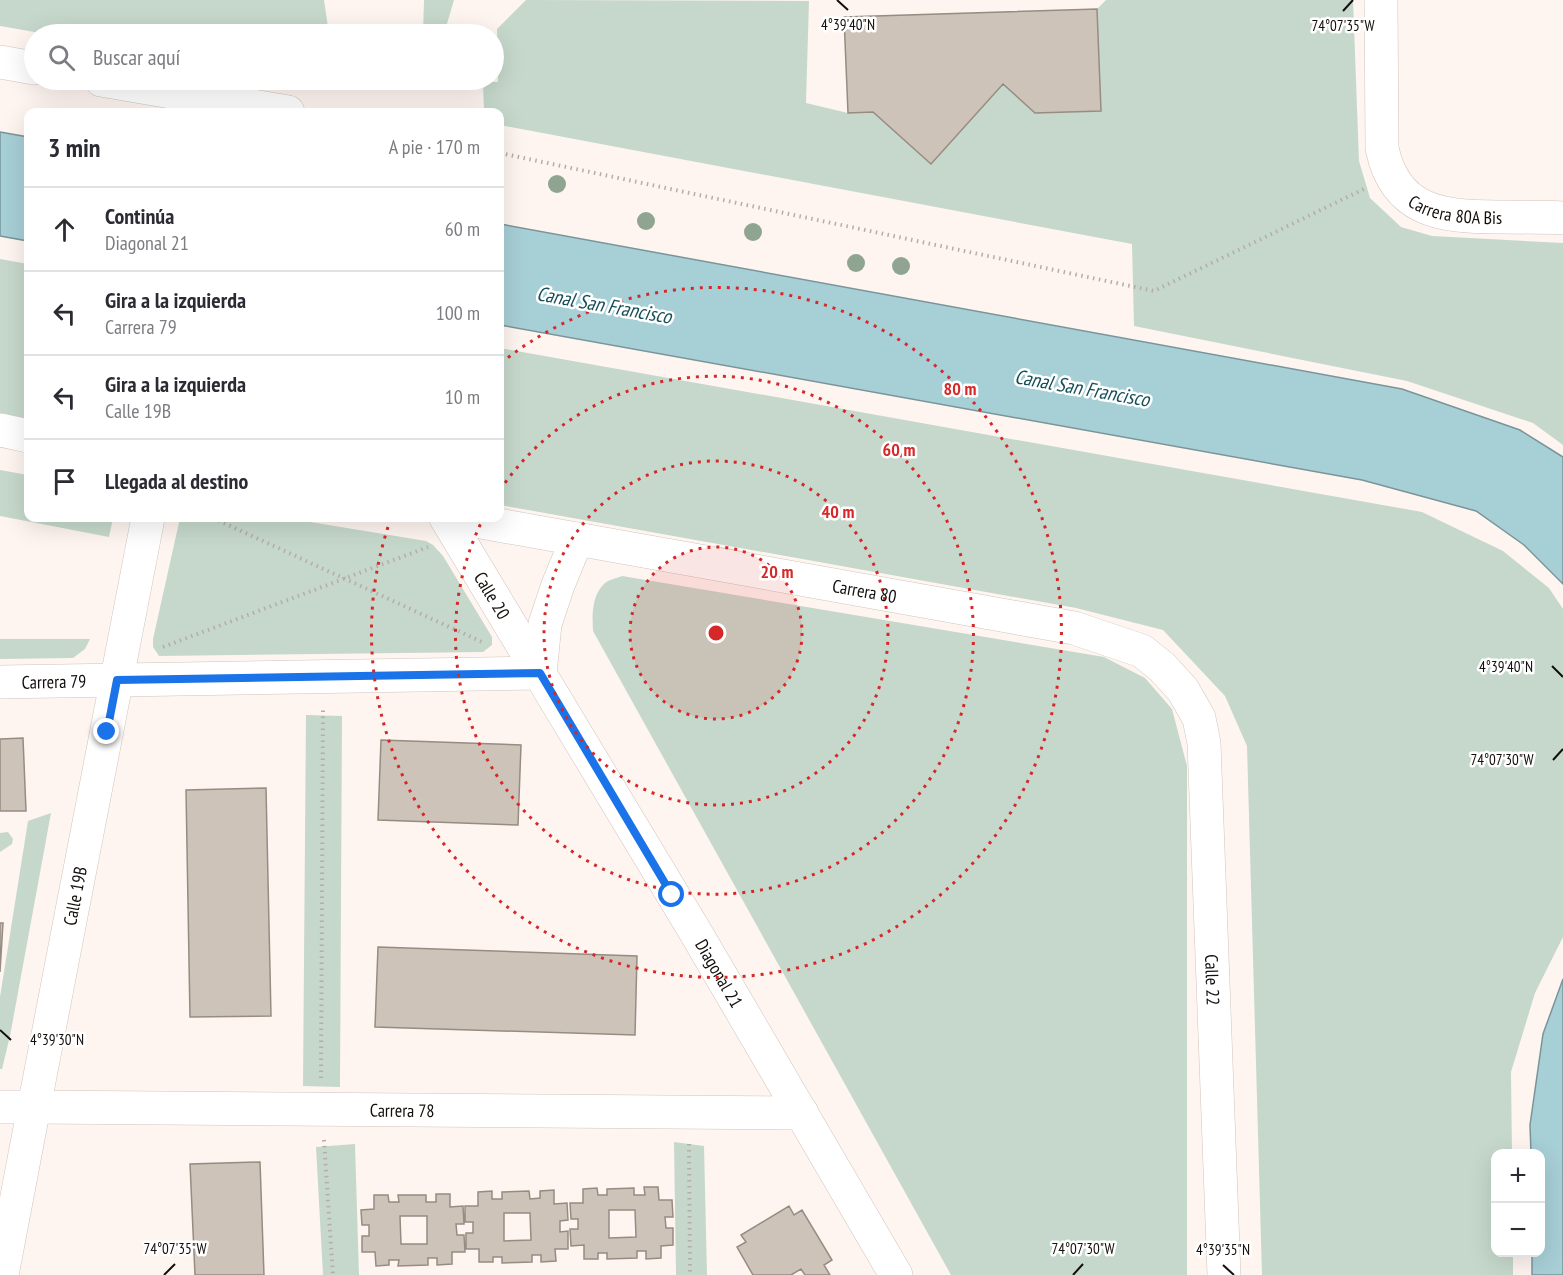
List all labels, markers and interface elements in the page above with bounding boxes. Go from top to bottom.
text: 4°39'40"N [821,15,875,34]
text: 74°07'35"W [1311,16,1375,35]
search box [24,24,504,90]
icon: search [45,41,78,74]
text: Buscar aquí [93,43,180,71]
text: 3 min [48,131,101,164]
text: A pie · 170 m [389,134,480,160]
street label: Carrera 80A Bis [1404,189,1502,229]
text: Continúa [105,202,174,230]
icon: ahead [48,213,81,246]
text: 60 m [445,216,480,242]
text: Diagonal 21 [105,230,189,256]
water label: Canal San Francisco [535,280,675,330]
text: Gira a la izquierda [105,286,246,314]
icon: left [48,297,81,330]
text: 100 m [436,300,480,326]
text: Carrera 79 [105,314,177,340]
water label: Canal San Francisco [1013,363,1153,413]
text: Gira a la izquierda [105,370,246,398]
text: 80 m [944,377,976,400]
icon: left [48,381,81,414]
text: 10 m [445,384,480,410]
text: Calle 19B [105,398,171,424]
text: 60 m [883,438,915,461]
icon: arrive [48,465,81,498]
text: Llegada al destino [105,467,248,495]
text: 40 m [822,500,854,523]
text: 20 m [761,560,793,583]
street label: Calle 20 [469,567,515,623]
street label: Carrera 80 [831,574,898,608]
centre of rings [706,623,726,643]
text: 4°39'40"N [1479,657,1533,676]
street label: Carrera 79 [21,669,87,693]
route end [93,718,119,744]
text: 74°07'30"W [1470,750,1534,769]
street label: Calle 19B [58,865,92,927]
route start [658,881,684,907]
street label: Diagonal 21 [691,935,748,1012]
street label: Calle 22 [1200,954,1225,1006]
text: 4°39'30"N [30,1030,84,1049]
street label: Carrera 78 [370,1098,435,1122]
map controls [1491,1149,1545,1257]
button: + [1491,1149,1545,1203]
button: − [1491,1203,1545,1257]
text: 74°07'35"W [143,1239,207,1258]
text: 74°07'30"W [1051,1239,1115,1258]
text: 4°39'35"N [1196,1240,1250,1259]

